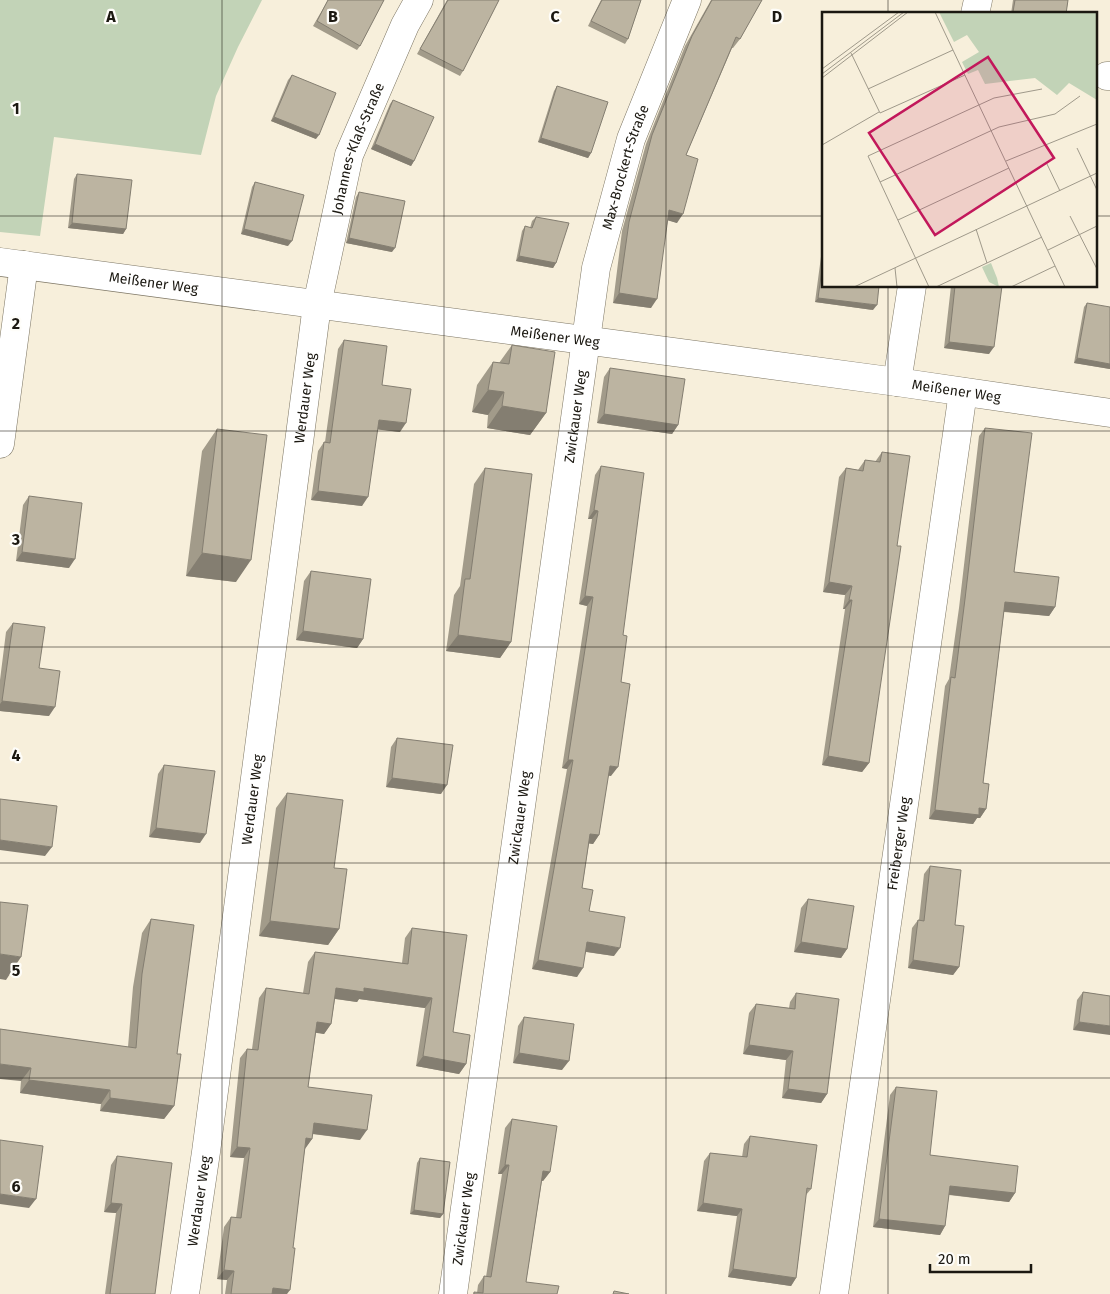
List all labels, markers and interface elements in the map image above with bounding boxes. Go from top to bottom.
text: A [105,7,116,26]
text: B [328,7,338,26]
text: C [550,7,560,26]
text: D [772,7,782,26]
inset map [822,12,1098,288]
street label: Johannes-Klaß-Straße [328,80,388,216]
text: 1 [12,99,20,118]
street label: Max-Brockert-Straße [598,102,652,231]
street label: Meißener Weg [108,268,200,297]
text: 2 [12,314,20,333]
street label: Meißener Weg [509,322,601,351]
street label: Werdauer Weg [290,351,319,444]
street label: Zwickauer Weg [560,368,590,464]
street label: Meißener Weg [911,376,1003,406]
text: 3 [11,530,20,549]
text: 4 [11,746,21,765]
street label: Werdauer Weg [238,752,267,846]
street label: Zwickauer Weg [505,769,534,865]
street label: Freiberger Weg [883,795,914,891]
text: 5 [12,961,21,980]
street label: Werdauer Weg [184,1154,214,1247]
street label: Zwickauer Weg [449,1170,478,1266]
text: 6 [11,1177,21,1196]
scale bar [930,1242,1031,1274]
text: 20 m [938,1250,971,1268]

